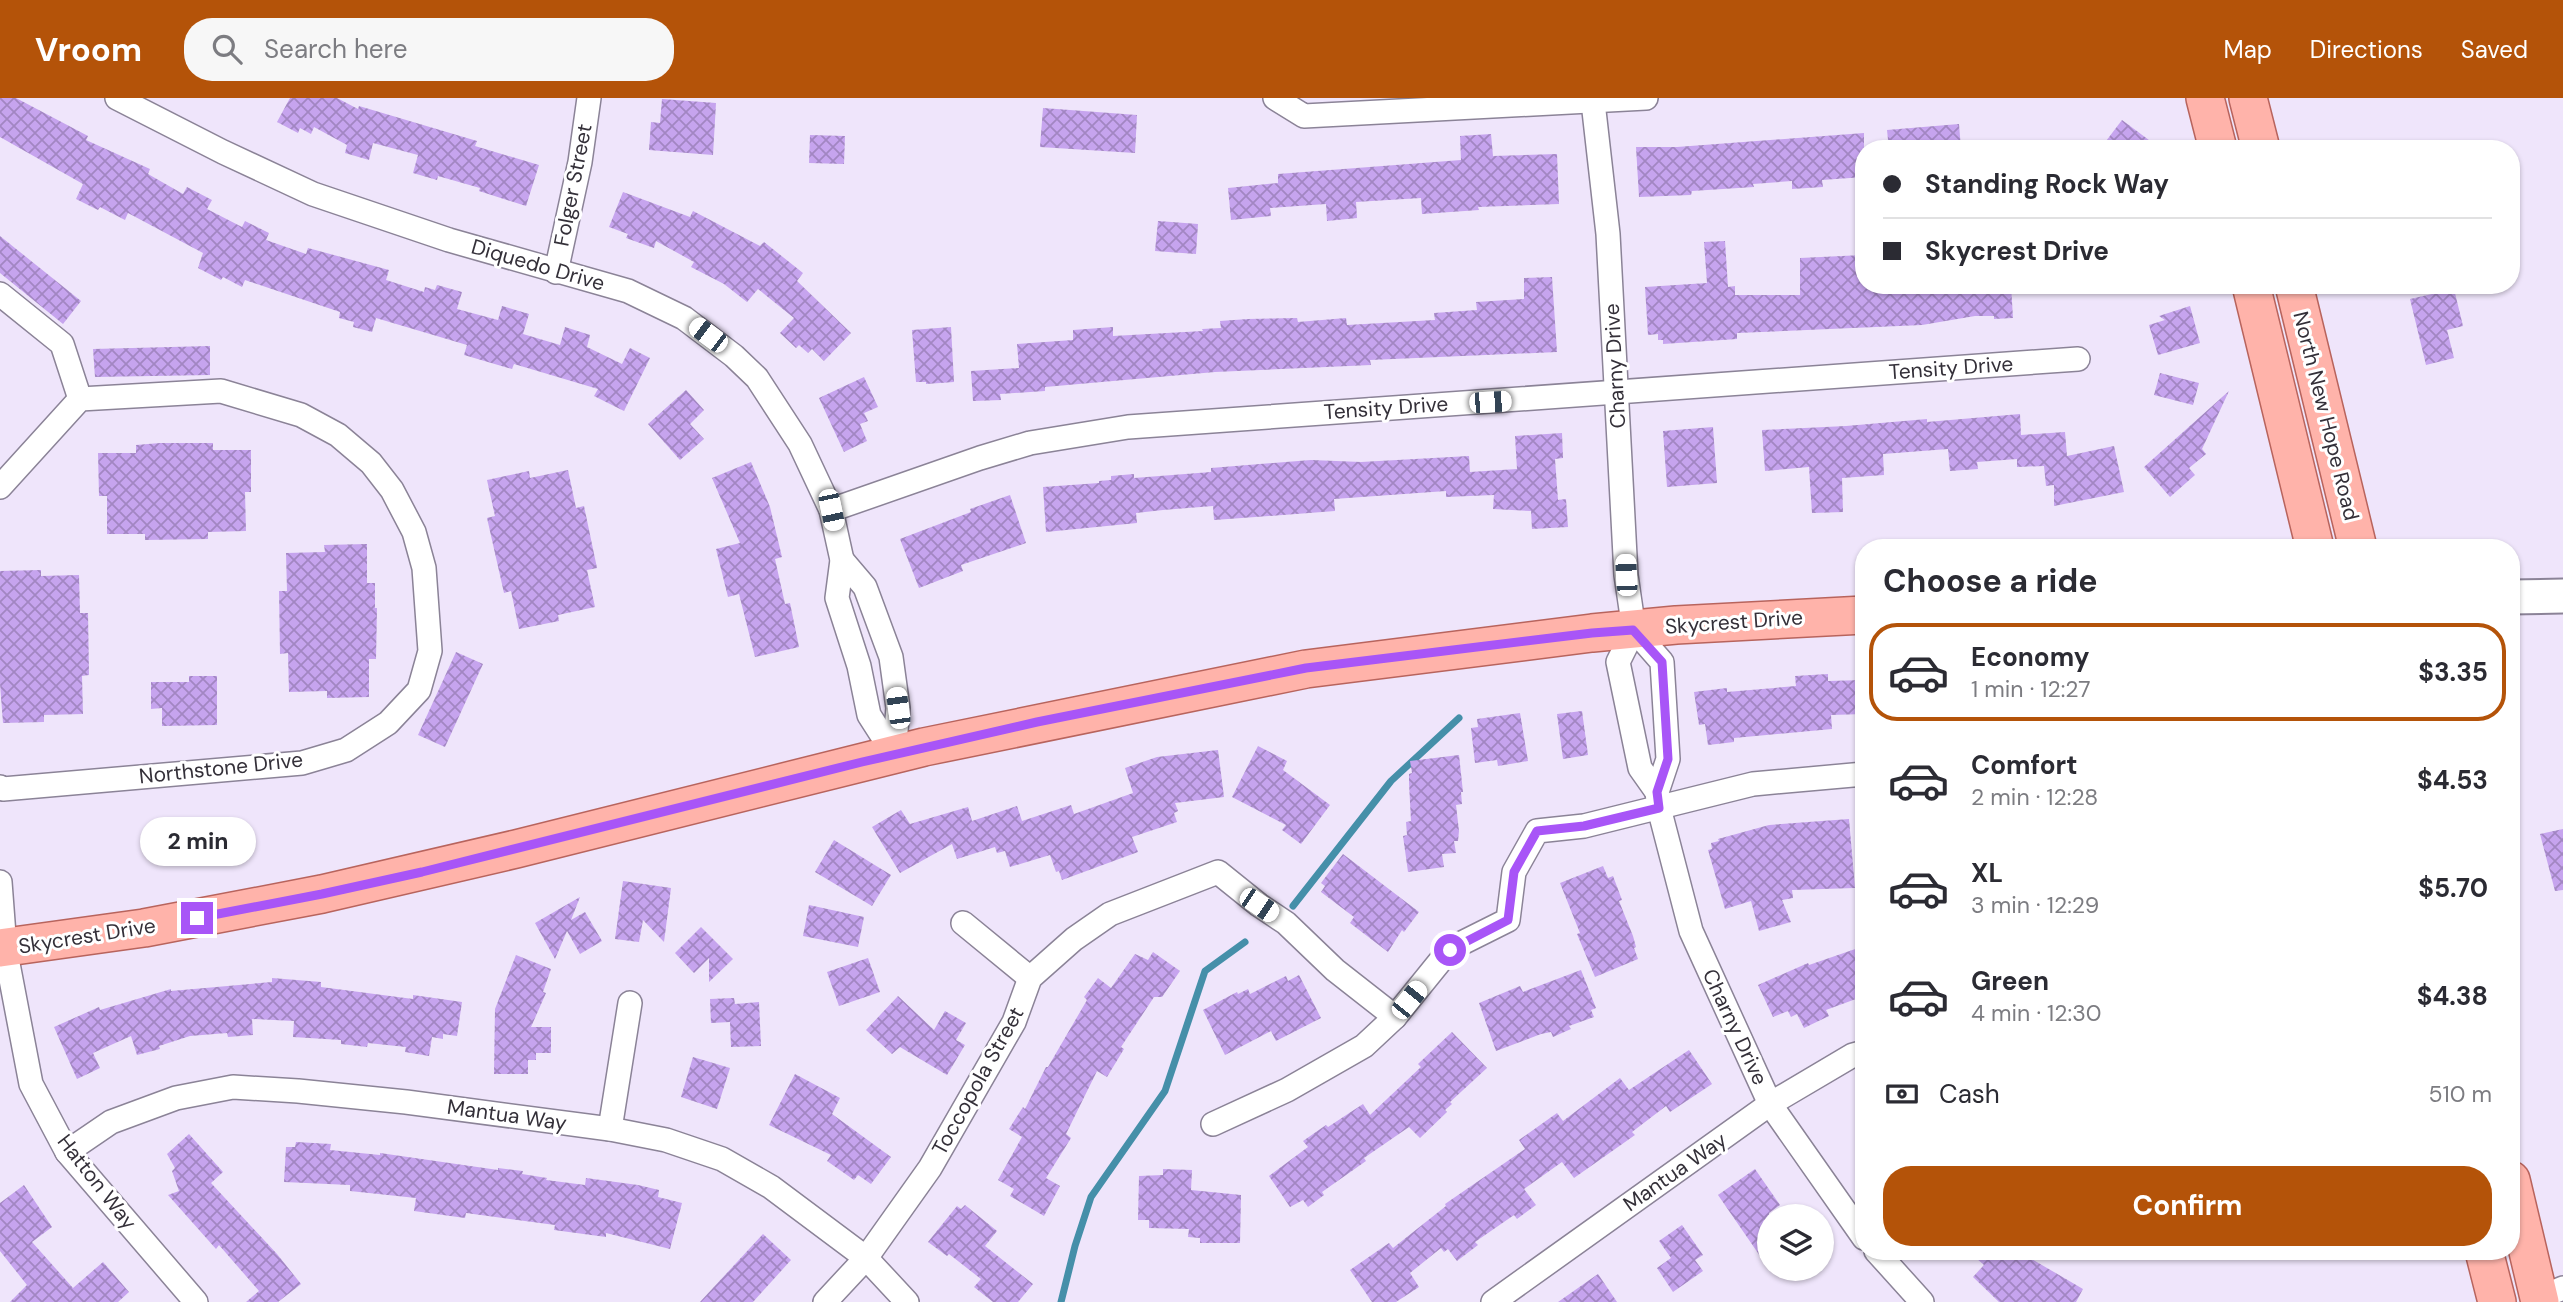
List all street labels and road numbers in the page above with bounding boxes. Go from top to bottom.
street label: Folger Street [547,121,599,249]
street label: Diquedo Drive [468,233,608,297]
street label: Charny Drive [1598,303,1632,429]
street label: North New Hope Road [2286,309,2366,523]
street label: Tensity Drive [1888,350,2014,386]
street label: Tensity Drive [1323,390,1449,426]
street label: Skycrest Drive [1664,603,1804,641]
street label: Northstone Drive [138,745,304,791]
street label: Skycrest Drive [16,911,158,961]
street label: Charny Drive [1696,964,1774,1090]
street label: Toccopola Street [926,1002,1030,1160]
street label: Mantua Way [445,1093,569,1137]
street label: Mantua Way [1618,1126,1733,1218]
street label: Hatton Way [51,1129,143,1236]

